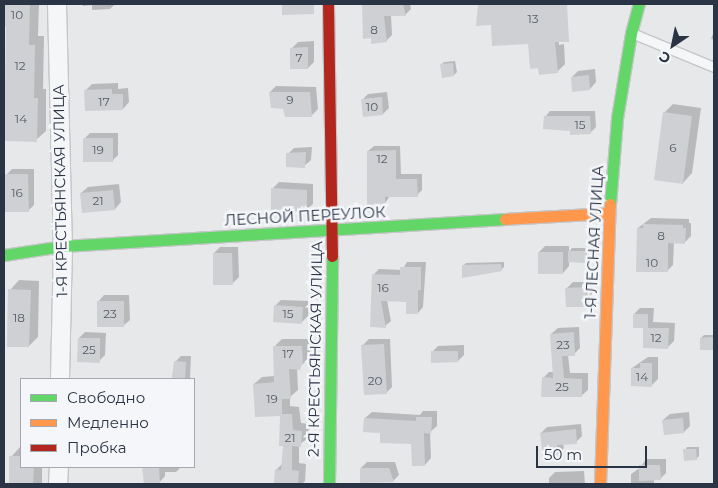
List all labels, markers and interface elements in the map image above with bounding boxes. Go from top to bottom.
house number: 10 [11,8,23,22]
house number: 13 [527,12,539,26]
north arrow [648,20,698,70]
house number: 8 [370,23,378,37]
text: С [655,47,674,68]
house number: 7 [295,51,303,65]
house number: 12 [14,59,26,73]
street label: 1-Я КРЕСТЬЯНСКАЯ УЛИЦА [49,84,71,298]
house number: 9 [286,93,294,107]
house number: 17 [98,95,110,109]
house number: 10 [366,100,378,114]
house number: 14 [15,112,27,126]
house number: 15 [574,118,586,132]
house number: 6 [669,141,677,155]
house number: 19 [92,143,104,157]
house number: 12 [376,152,388,166]
street label: 1-Я ЛЕСНАЯ УЛИЦА [581,165,607,319]
house number: 16 [11,186,23,200]
house number: 21 [92,194,104,208]
street label: ЛЕСНОЙ ПЕРЕУЛОК [224,203,386,229]
house number: 8 [657,229,665,243]
street label: 2-Я КРЕСТЬЯНСКАЯ УЛИЦА [304,241,326,457]
house number: 10 [646,256,658,270]
house number: 16 [377,281,389,295]
house number: 23 [103,307,117,321]
house number: 15 [282,307,294,321]
house number: 18 [13,311,25,325]
house number: 12 [650,331,662,345]
house number: 23 [556,338,570,352]
house number: 25 [82,343,96,357]
house number: 17 [282,347,294,361]
house number: 14 [636,370,648,384]
house number: 20 [368,374,382,388]
legend [20,378,195,468]
house number: 25 [555,380,569,394]
text: Свободно [67,388,145,407]
house number: 19 [266,392,278,406]
text: Медленно [67,413,149,432]
house number: 21 [284,431,296,445]
scale bar [538,436,649,468]
text: Пробка [67,438,126,457]
text: 50 m [544,445,582,464]

